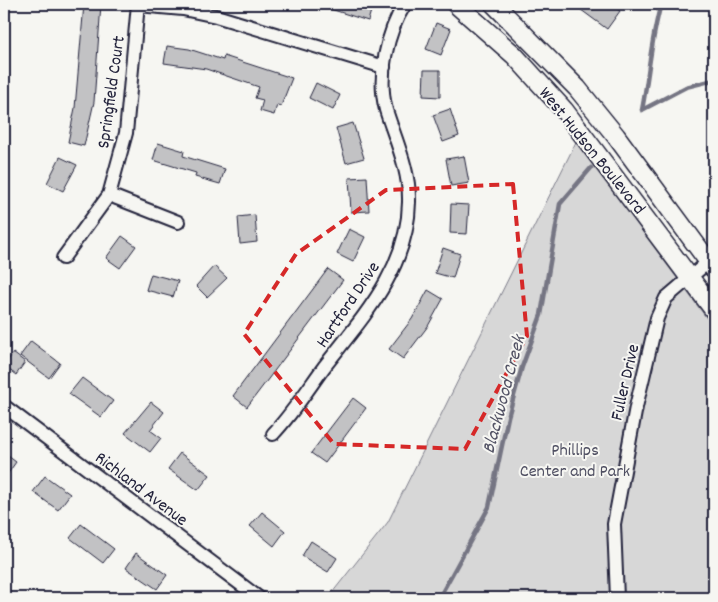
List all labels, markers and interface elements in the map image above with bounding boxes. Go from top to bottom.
street label: Springfield Court [92,34,133,150]
street label: West Hudson Boulevard [532,82,650,221]
street label: Hartford Drive [311,257,387,354]
water label: Blackwood Creek [477,331,535,457]
street label: Fuller Drive [606,342,647,423]
park label: Phillips Center and Park [520,439,630,485]
street label: Richland Avenue [89,447,192,533]

